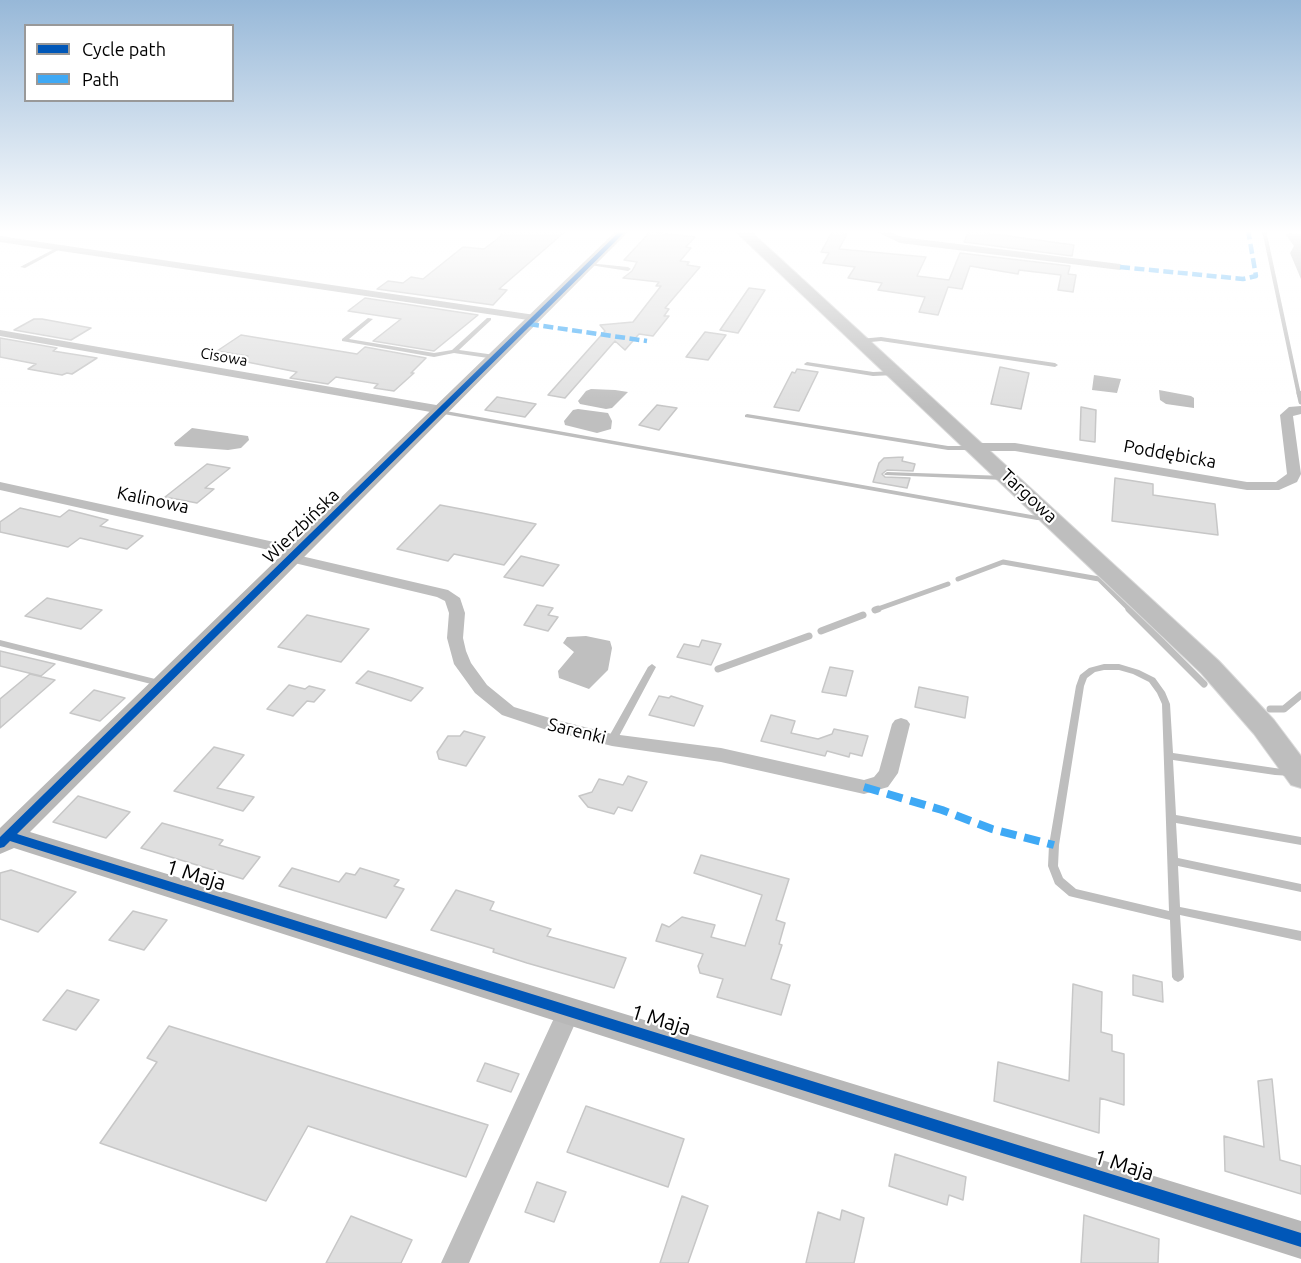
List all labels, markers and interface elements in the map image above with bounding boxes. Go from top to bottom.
legend [24,24,234,102]
text: Cycle path [82,39,166,59]
text: Path [82,69,119,89]
street label: Cisowa [199,344,249,370]
street label: Poddębicka [1122,435,1218,473]
street label: Targowa [996,464,1062,528]
street label: Kalinowa [115,482,191,518]
street label: Wierzbińska [258,484,344,568]
street label: Sarenki [546,713,608,749]
street label: 1 Maja [163,854,229,896]
street label: 1 Maja [628,999,694,1041]
street label: 1 Maja [1091,1144,1157,1186]

